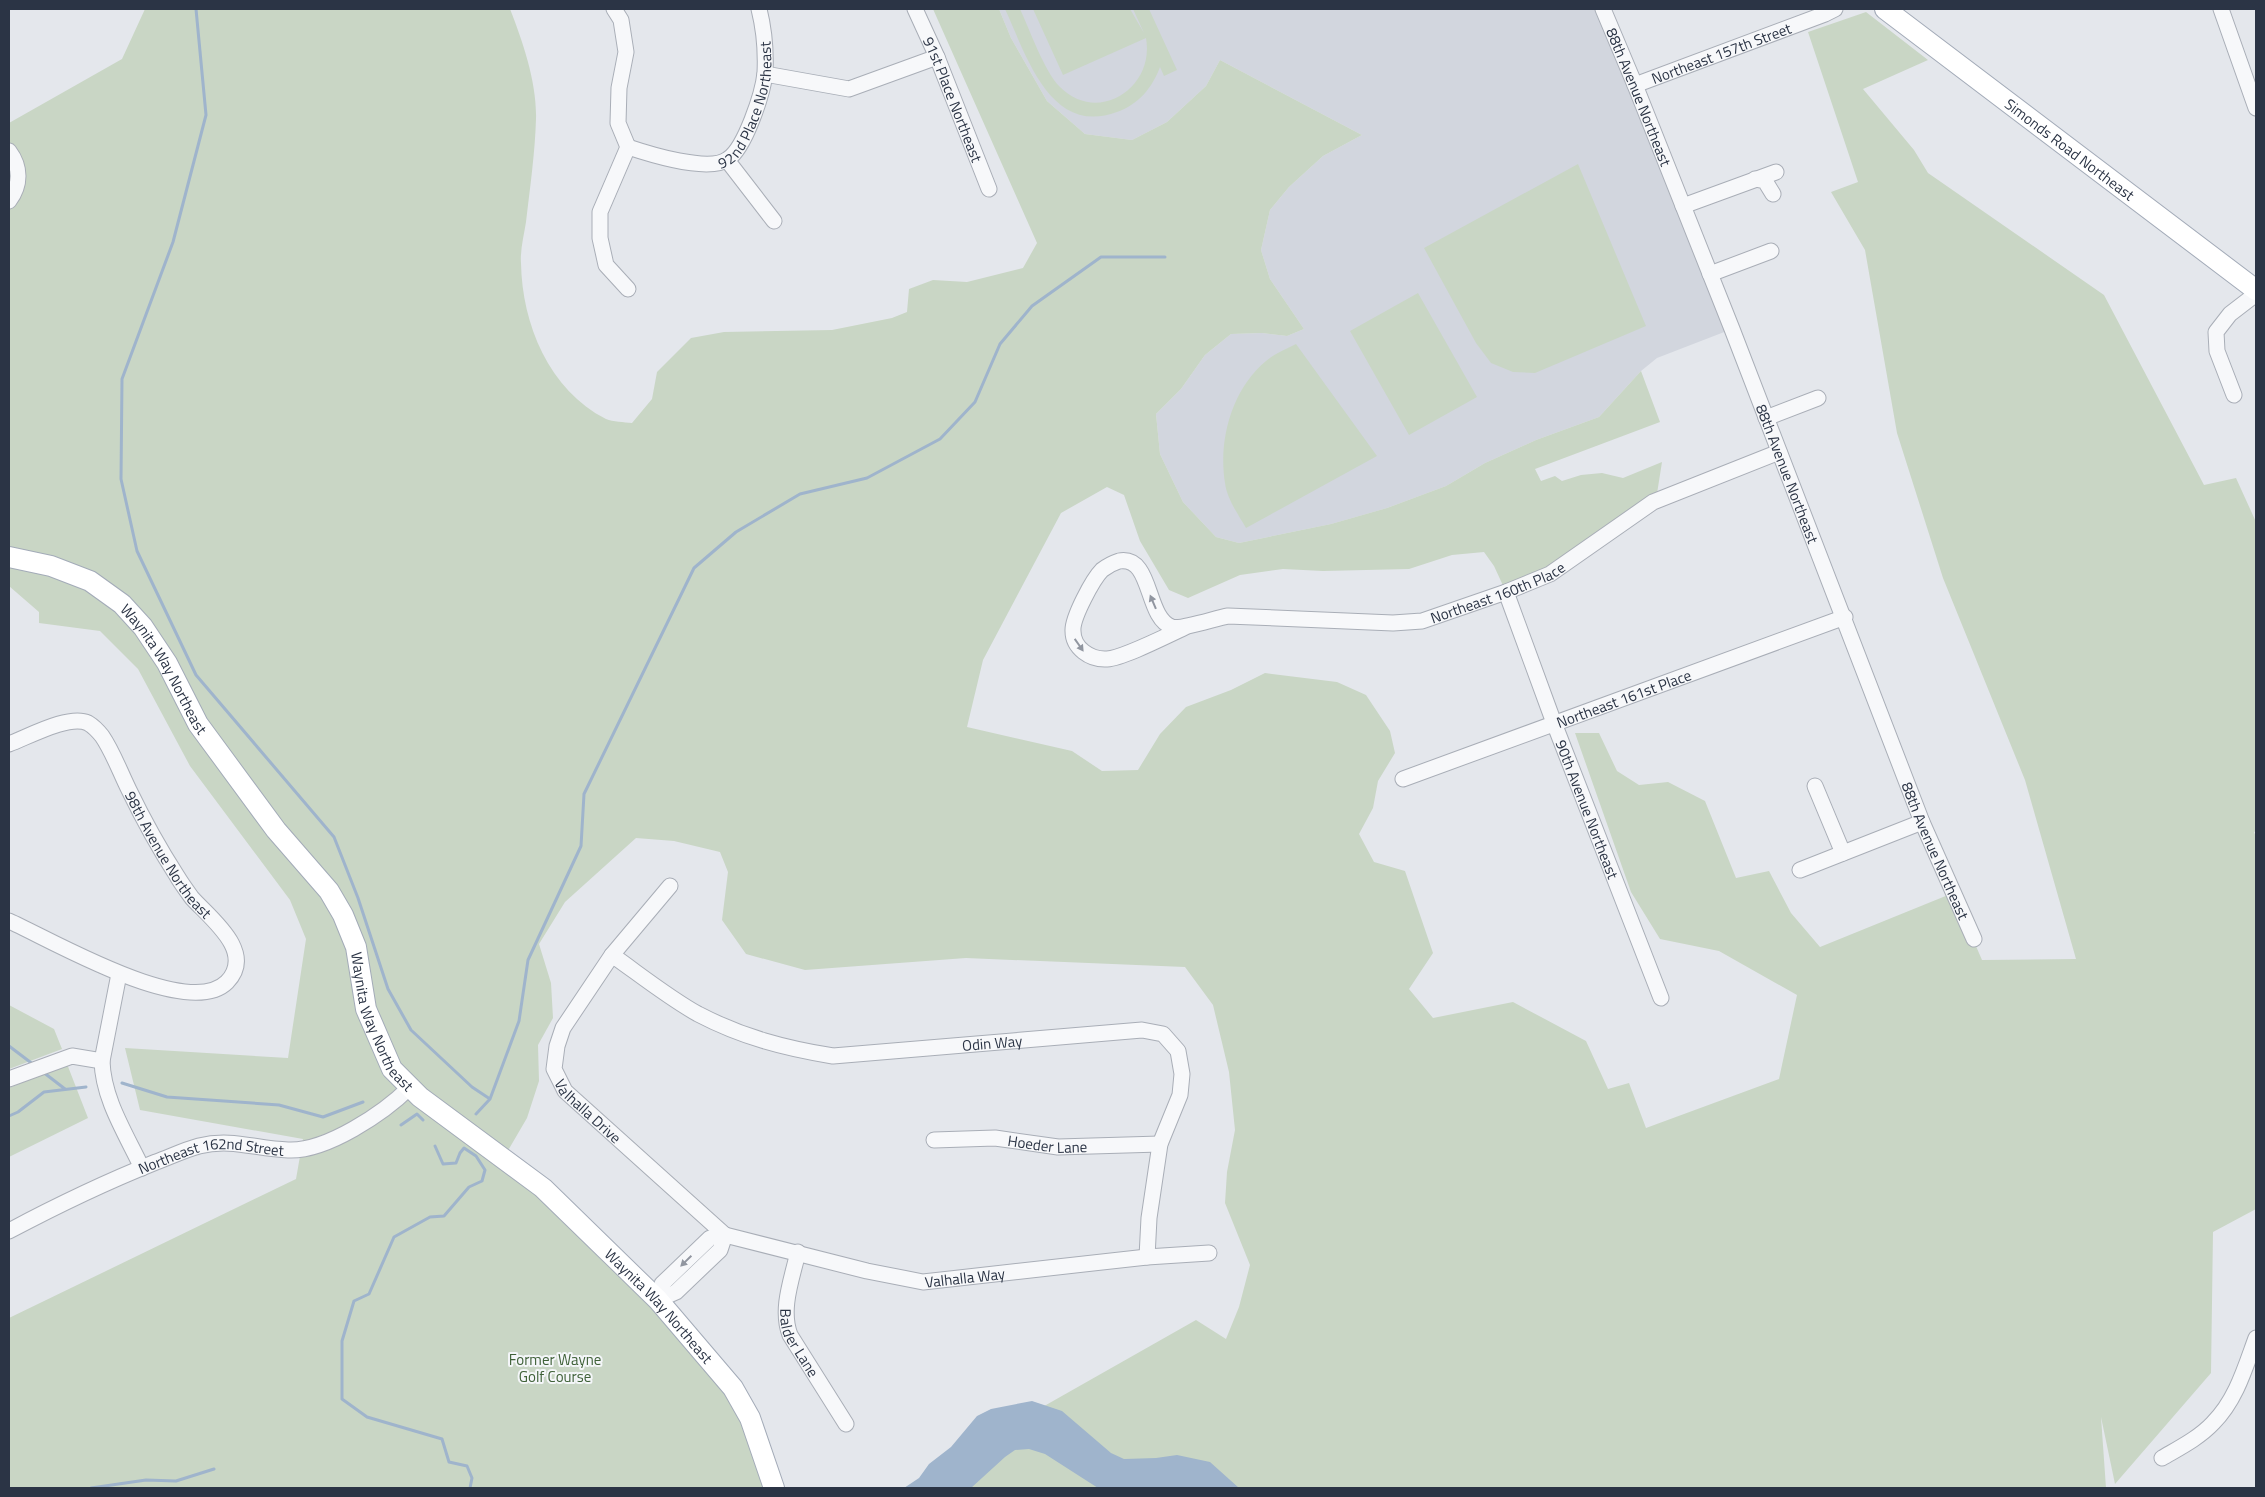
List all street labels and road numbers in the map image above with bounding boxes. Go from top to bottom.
street label: Northeast 157th Street [1648,16,1795,89]
street label: 88th Avenue Northeast [1601,24,1678,170]
street label: 91st Place Northeast [918,33,989,166]
street label: 92nd Place Northeast [715,40,777,174]
street label: Simonds Road Northeast [2000,92,2140,206]
street label: 88th Avenue Northeast [1750,401,1825,547]
street label: Northeast 160th Place [1427,556,1570,629]
street label: Waynita Way Northeast [115,598,214,740]
street label: Northeast 161st Place [1553,663,1694,733]
street label: 90th Avenue Northeast [1550,736,1625,883]
street label: 88th Avenue Northeast [1896,779,1976,924]
street label: 98th Avenue Northeast [120,787,218,924]
street label: Waynita Way Northeast [345,950,420,1097]
street label: Odin Way [961,1029,1023,1057]
street label: Valhalla Drive [549,1075,627,1148]
street label: Hoeder Lane [1006,1128,1088,1159]
street label: Northeast 162nd Street [134,1132,286,1180]
street label: Waynita Way Northeast [600,1243,719,1369]
street label: Valhalla Way [924,1261,1006,1293]
street label: Balder Lane [775,1308,825,1381]

